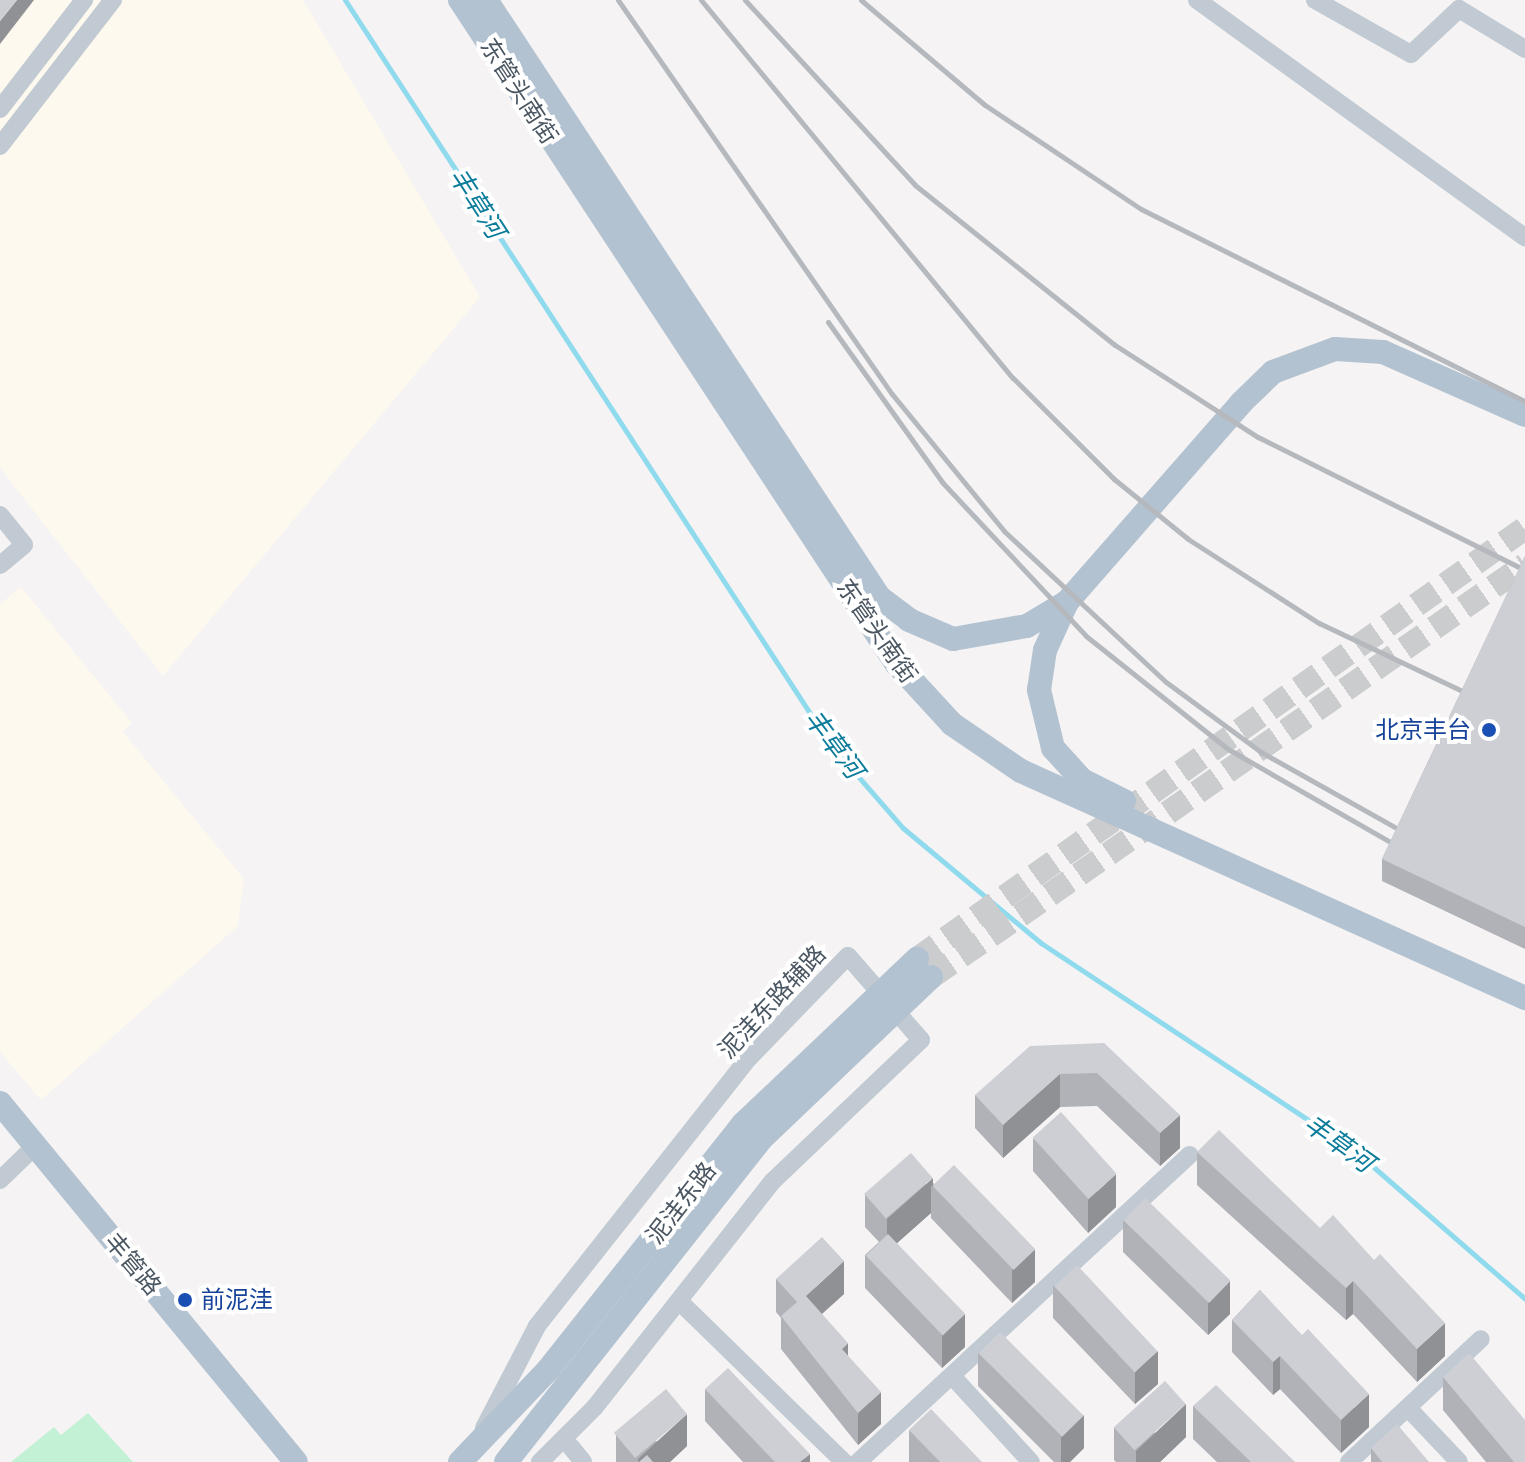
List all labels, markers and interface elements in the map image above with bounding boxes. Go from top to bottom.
street label: 东管头南街 [474,33,564,149]
water label: 丰草河 [443,162,511,244]
street label: 东管头南街 [831,574,923,688]
water label: 丰草河 [798,703,870,785]
place label: 北京丰台 [1375,716,1471,744]
marker: 北京丰台 [1478,719,1500,741]
street label: 泥洼东路辅路 [712,940,832,1064]
water label: 丰草河 [1298,1107,1380,1179]
street label: 泥洼东路 [640,1156,722,1250]
street label: 丰管路 [99,1227,167,1301]
place label: 前泥洼 [201,1286,273,1314]
marker: 前泥洼 [176,1291,194,1309]

